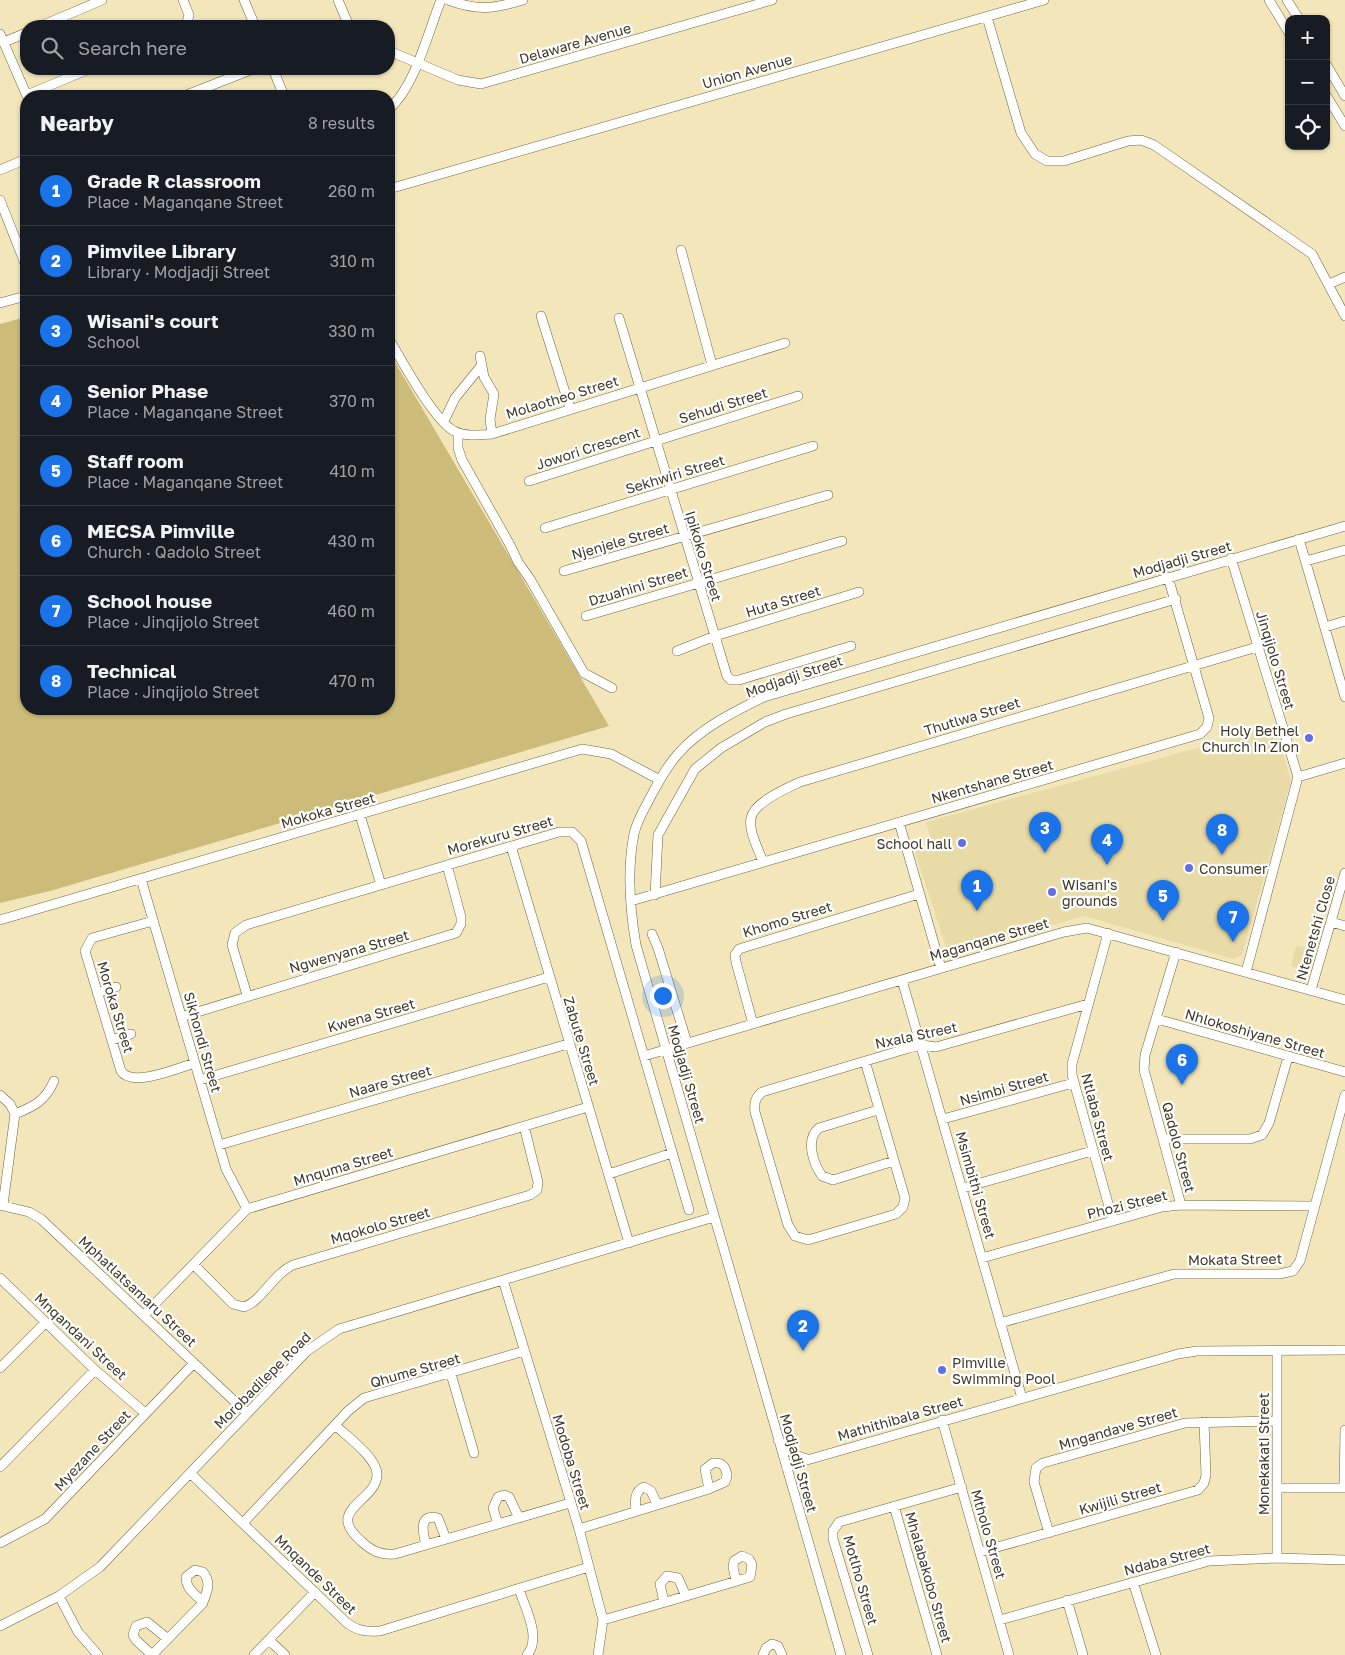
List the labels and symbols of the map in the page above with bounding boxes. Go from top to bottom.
street label: Delaware Avenue [517,19,633,67]
street label: Union Avenue [700,50,794,92]
street label: Molaotheo Street [504,372,620,422]
street label: Sehudi Street [677,383,769,427]
street label: Jowori Crescent [534,423,642,473]
street label: Sekhwiri Street [623,451,727,497]
street label: Ipikoko Street [682,509,726,603]
street label: Njenjele Street [569,519,671,563]
street label: Modjadji Street [1131,537,1233,581]
street label: Dzuahini Street [586,563,690,609]
street label: Huta Street [743,582,823,620]
street label: Jinqijolo Street [1253,609,1299,711]
street label: Modjadji Street [743,651,845,701]
street label: Thutlwa Street [922,693,1022,739]
place label: Holy Bethel Church In Zion [1202,722,1299,755]
marker: Holy Bethel Church In Zion [1303,732,1315,744]
street label: Nkentshane Street [929,755,1055,807]
street label: Mokoka Street [279,788,377,832]
street label: Morekuru Street [445,812,555,858]
pin: 3 [1029,812,1061,853]
pin: 8 [1206,814,1238,855]
pin: 4 [1091,824,1123,865]
place label: School hall [877,835,952,852]
marker: School hall [956,837,968,849]
place label: Consumer [1199,860,1268,877]
marker: Consumer [1183,862,1195,874]
pin: 1 [961,870,993,911]
street label: Ntenetshi Close [1292,874,1338,982]
place label: Wisani's grounds [1062,876,1117,909]
pin: 5 [1147,880,1179,921]
marker: Wisani's grounds [1046,886,1058,898]
street label: Khomo Street [740,897,834,941]
pin: 7 [1217,901,1249,942]
street label: Maganqane Street [927,914,1051,964]
street label: Ngwenyana Street [287,926,411,976]
street label: Moroka Street [94,959,138,1055]
your location [650,983,676,1009]
street label: Sikhondi Street [181,990,225,1094]
street label: Kwena Street [325,994,417,1036]
street label: Zabute Street [560,994,604,1088]
street label: Nhlokoshiyane Street [1183,1005,1327,1061]
street label: Nxala Street [873,1018,959,1052]
street label: Modjadji Street [665,1023,709,1125]
pin: 6 [1166,1044,1198,1085]
street label: Naare Street [347,1061,433,1101]
street label: Nsimbi Street [958,1067,1050,1109]
street label: Ntlaba Street [1078,1071,1118,1163]
street label: Qadolo Street [1159,1100,1199,1194]
street label: Msimbithi Street [953,1129,999,1241]
street label: Mnquma Street [291,1143,395,1189]
street label: Phozi Street [1085,1186,1169,1222]
street label: Mqokolo Street [328,1203,432,1247]
street label: Mphatlatsamaru Street [76,1232,200,1350]
street label: Mokata Street [1188,1250,1282,1268]
street label: Mnqandani Street [31,1289,131,1383]
pin: 2 [787,1310,819,1351]
street label: Morobadilepe Road [210,1328,314,1432]
street label: Qhume Street [368,1349,462,1391]
place label: Pimville Swimming Pool [952,1354,1055,1387]
marker: Pimville Swimming Pool [936,1364,948,1376]
street label: Mathithibala Street [835,1392,965,1444]
street label: Monekakati Street [1255,1393,1272,1515]
street label: Mngandave Street [1057,1403,1179,1453]
street label: Myezane Street [50,1406,134,1494]
street label: Modoba Street [549,1412,595,1512]
street label: Modjadji Street [777,1412,821,1514]
street label: Kwijili Street [1077,1478,1163,1518]
street label: Mtholo Street [968,1487,1010,1581]
street label: Mhalabakobo Street [902,1510,956,1644]
street label: Mnqande Street [271,1531,361,1617]
street label: Motlho Street [840,1533,882,1627]
street label: Ndaba Street [1122,1539,1212,1579]

